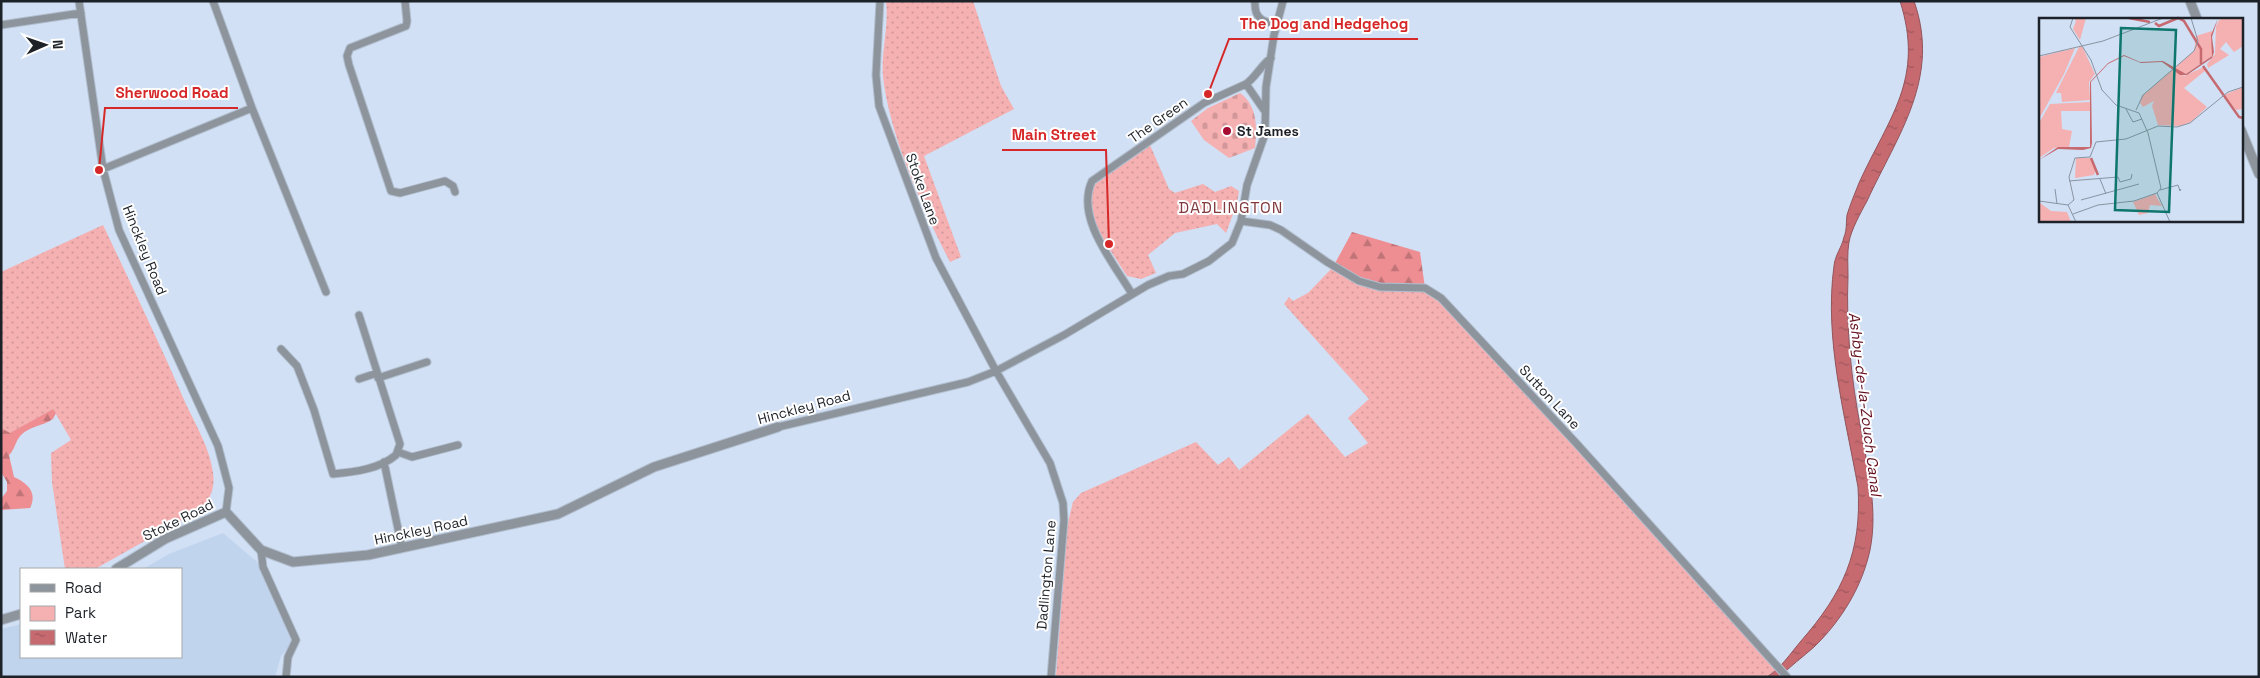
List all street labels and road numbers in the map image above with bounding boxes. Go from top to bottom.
street label: The Green [1125,93,1191,147]
street label: Stoke Lane [902,151,944,227]
street label: Hinckley Road [119,202,171,298]
street label: Sutton Lane [1516,361,1584,433]
street label: Hinckley Road [756,386,852,428]
street label: Stoke Road [140,495,216,545]
street label: Hinckley Road [372,511,470,549]
street label: Dadlington Lane [1032,519,1060,631]

